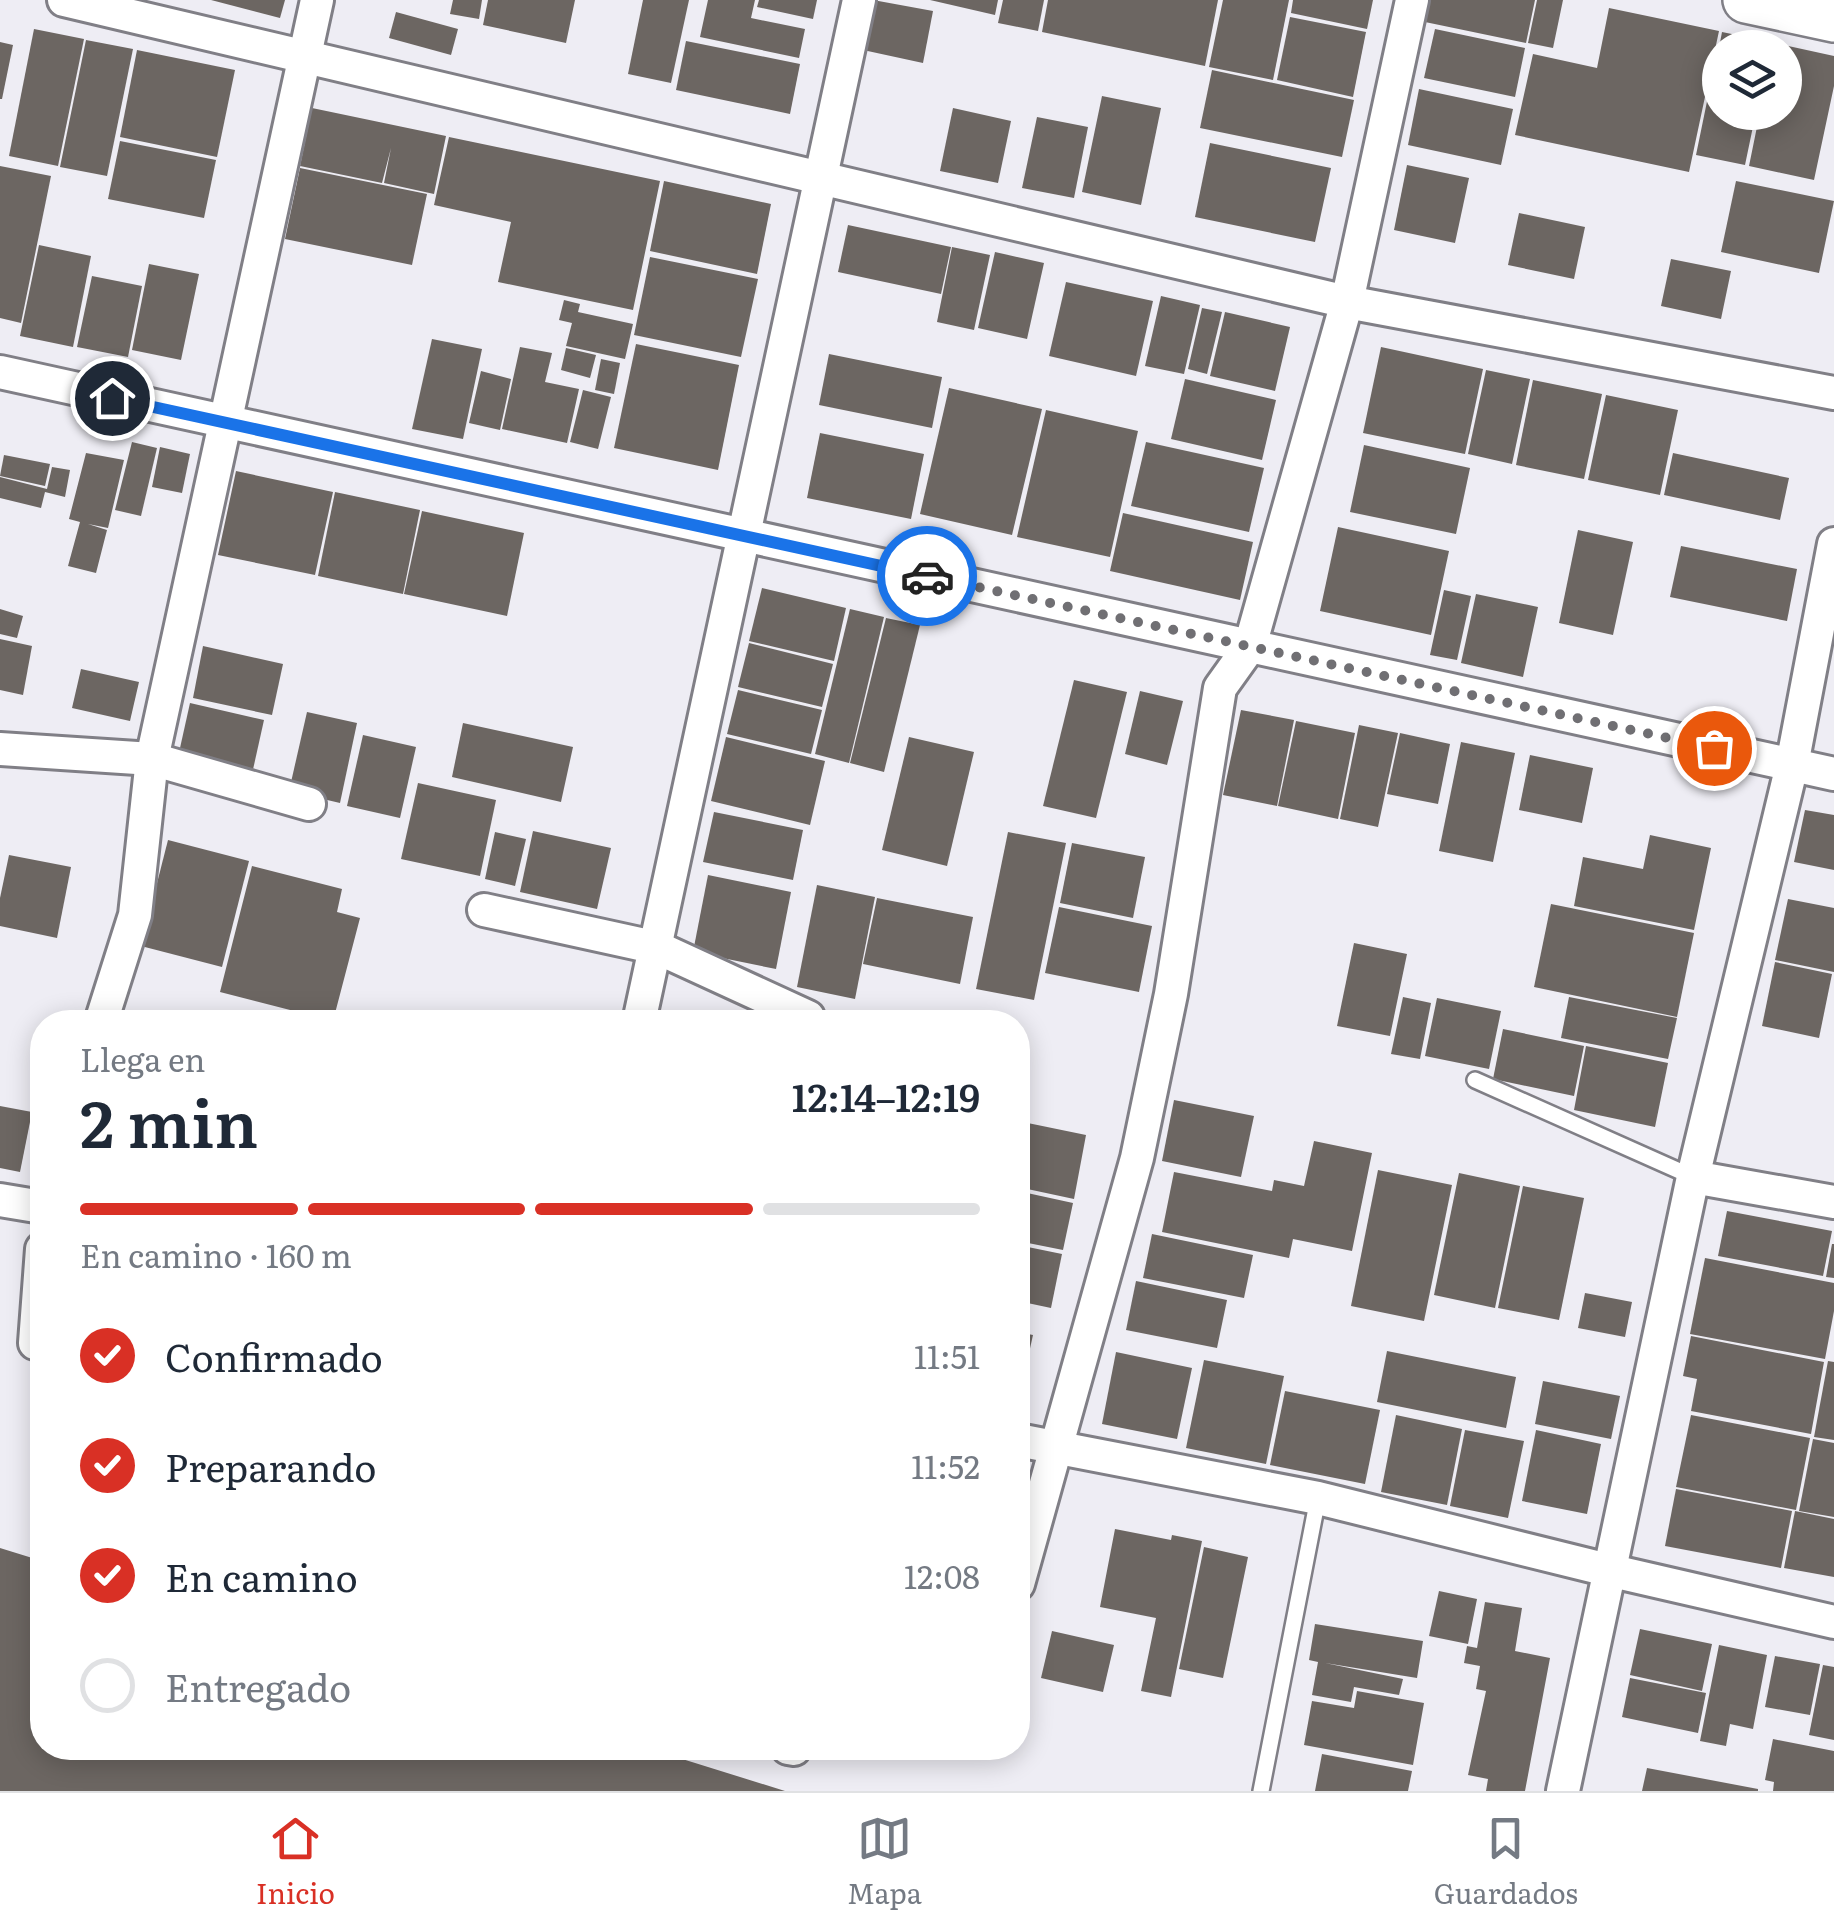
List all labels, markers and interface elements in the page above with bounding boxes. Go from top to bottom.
map controls [1702,30,1802,130]
button: layers [1702,30,1802,130]
pin [70,356,155,441]
icon: home [85,371,140,426]
courier [877,526,977,626]
icon: car [900,549,955,604]
pin [1672,706,1757,791]
icon: bag [1687,721,1742,776]
text: Llega en [80,1034,205,1082]
text: 12:14–12:19 [792,1067,980,1124]
text: 2 min [80,1071,258,1168]
text: En camino · 160 m [80,1230,352,1278]
text: Confirmado [165,1327,383,1384]
icon: check [80,1328,135,1383]
text: 11:51 [914,1331,980,1379]
text: Preparando [165,1437,377,1494]
icon: check [80,1438,135,1493]
text: 11:52 [911,1441,980,1489]
text: En camino [165,1547,358,1604]
icon: check [80,1548,135,1603]
text: 12:08 [904,1551,980,1599]
text: Entregado [165,1657,351,1714]
tab: Inicio [256,1811,335,1913]
tab: Mapa [847,1811,922,1913]
tab: Guardados [1434,1811,1578,1913]

